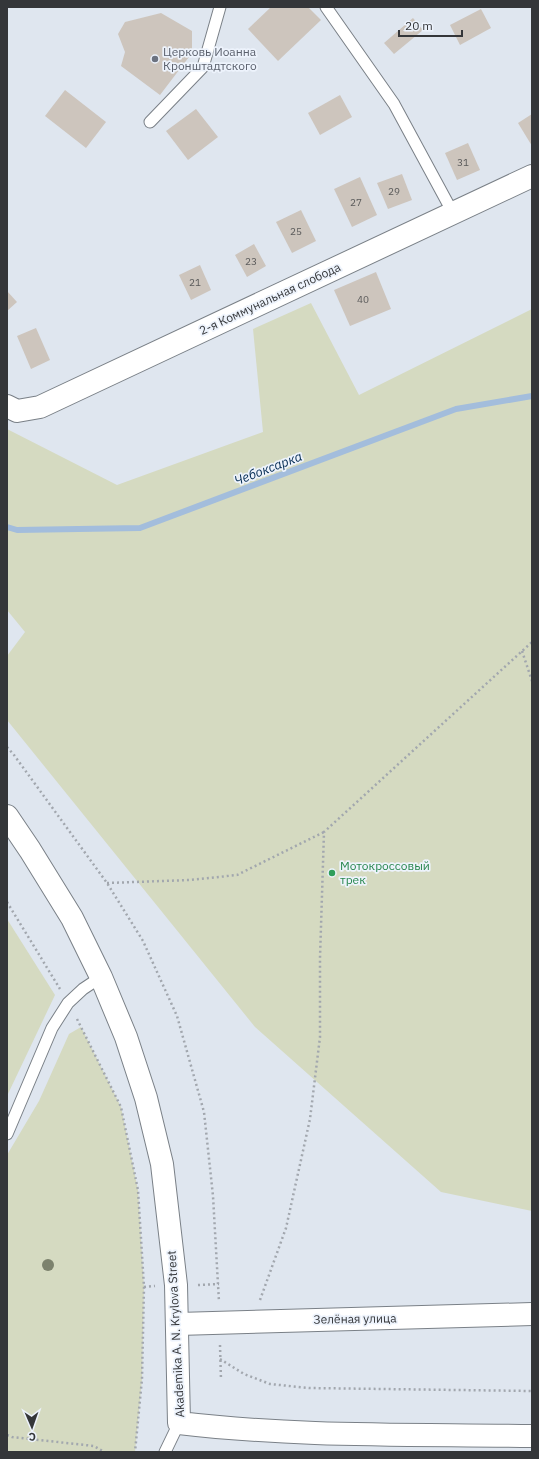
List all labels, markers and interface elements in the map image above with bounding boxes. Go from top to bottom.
scale bar [399,12,462,38]
text: 20 m [405,18,433,33]
place label: Церковь Иоанна Кронштадтского [163,44,257,73]
marker: Церковь Иоанна Кронштадтского [150,54,160,64]
house number: 31 [457,156,469,169]
house number: 29 [388,185,400,198]
house number: 27 [350,196,362,209]
house number: 25 [290,225,302,238]
house number: 23 [245,255,257,268]
street label: 2-я Коммунальная слобода [197,259,343,338]
house number: 21 [189,276,201,289]
house number: 40 [357,293,369,306]
water label: Чебоксарка [232,448,305,489]
place label: Мотокроссовый трек [340,858,430,887]
marker: Мотокроссовый трек [327,868,337,878]
street label: Akademika A. N. Krylova Street [164,1250,187,1418]
street label: Зелёная улица [313,1310,397,1327]
north arrow [12,1407,52,1447]
text: С [29,1430,36,1444]

